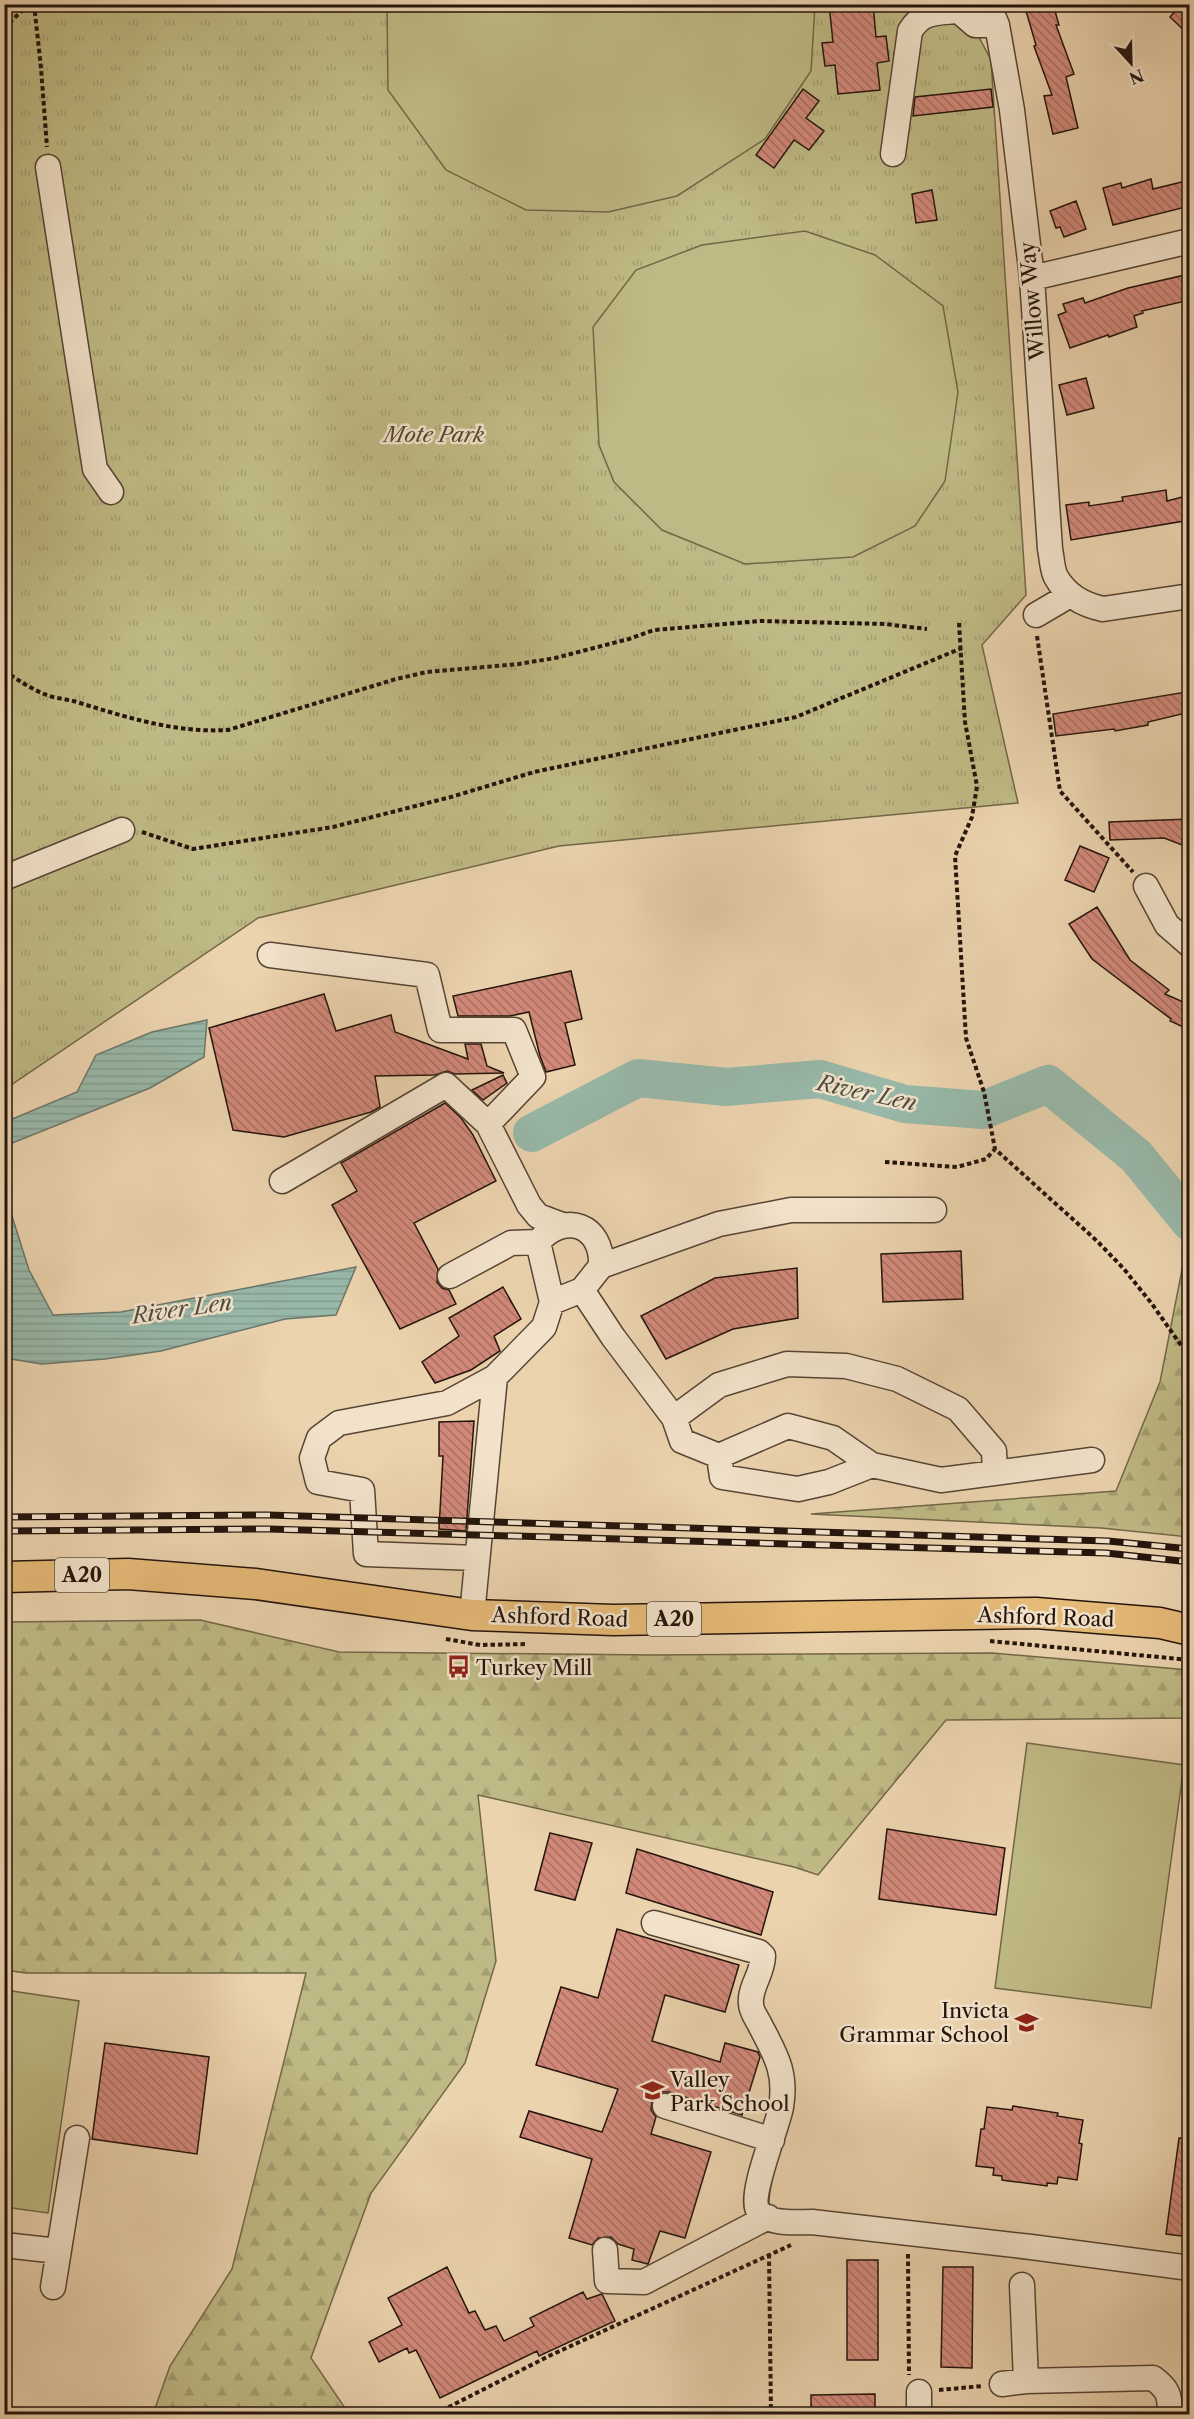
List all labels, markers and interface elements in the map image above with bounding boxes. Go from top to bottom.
north arrow [1101,33,1161,93]
text: N [1126,65,1147,89]
street label: Willow Way [1014,240,1050,362]
park label: Mote Park [381,422,484,447]
water label: River Len [813,1069,919,1117]
water label: River Len [128,1289,234,1330]
road number: A20 [55,1558,109,1592]
street label: Ashford Road [490,1602,629,1632]
road number: A20 [647,1602,701,1636]
street label: Ashford Road [976,1602,1115,1632]
bus stop icon: Turkey Mill [445,1654,471,1680]
place label: Turkey Mill [476,1655,592,1680]
place label: Invicta Grammar School [839,1998,1010,2047]
school or university icon: Invicta Grammar School [1014,2009,1040,2035]
place label: Valley Park School [669,2067,790,2116]
school or university icon: Valley Park School [639,2078,665,2104]

